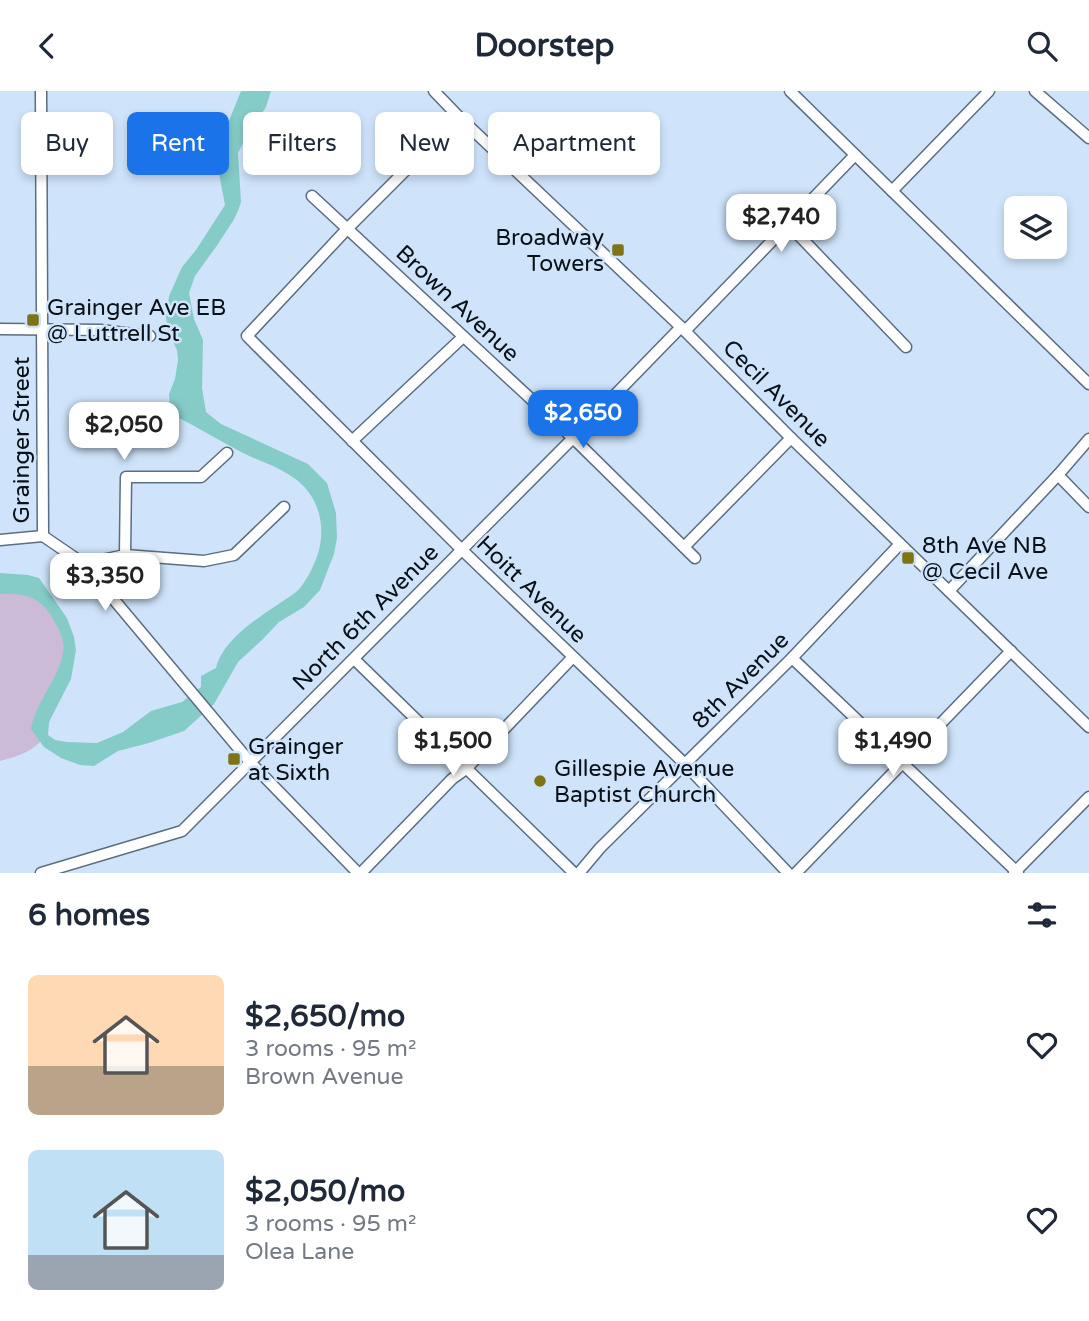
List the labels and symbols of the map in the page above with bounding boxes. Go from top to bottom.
pin: $2,740 [724,195,838,254]
place label: Broadway Towers [495,224,604,278]
street label: Brown Avenue [390,239,525,368]
marker: Broadway Towers [610,242,626,258]
place label: Grainger Ave EB @ Luttrell St [47,294,226,348]
marker: Grainger Ave EB @ Luttrell St [25,312,41,328]
street label: Cecil Avenue [717,334,836,453]
street label: Grainger Street [8,356,36,523]
pin: $2,650 [526,391,640,450]
pin: $2,050 [67,403,181,462]
street label: Hoitt Avenue [470,530,592,649]
place label: 8th Ave NB @ Cecil Ave [922,532,1048,586]
street label: North 6th Avenue [287,539,445,697]
marker: 8th Ave NB @ Cecil Ave [900,550,916,566]
pin: $3,350 [48,553,162,613]
street label: 8th Avenue [686,626,795,735]
pin: $1,500 [396,719,510,778]
pin: $1,490 [836,719,950,778]
place label: Grainger at Sixth [248,733,343,787]
marker: Grainger at Sixth [226,751,242,767]
place label: Gillespie Avenue Baptist Church [554,755,734,809]
marker: Gillespie Avenue Baptist Church [532,773,548,789]

